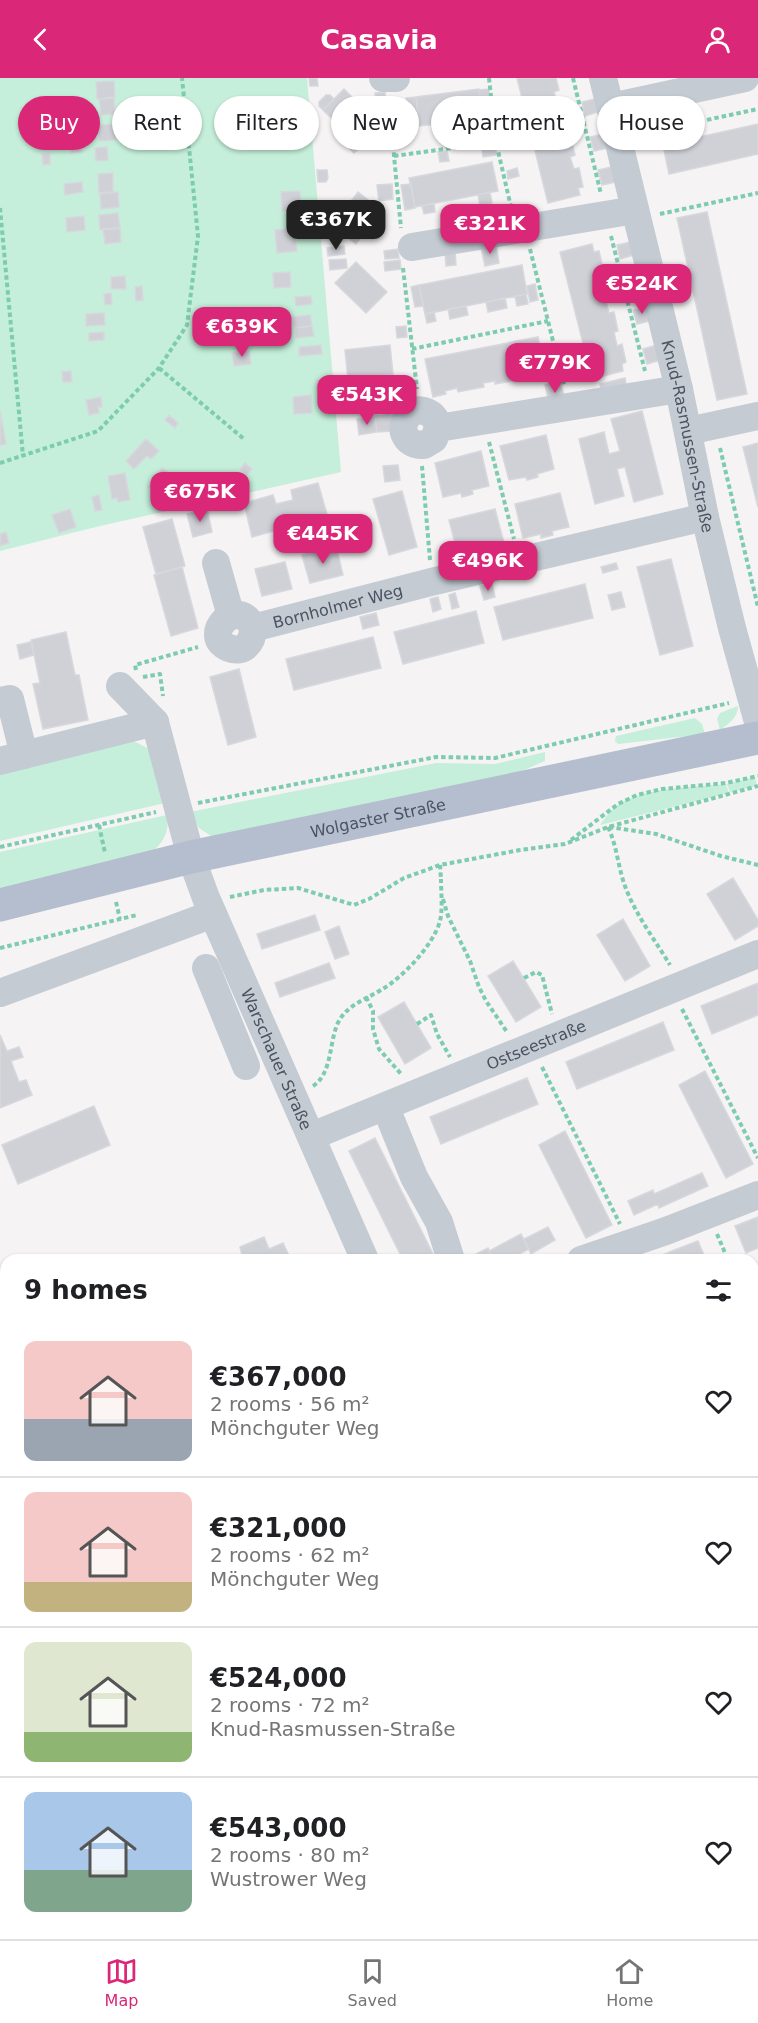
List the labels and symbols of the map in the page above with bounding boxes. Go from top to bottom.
pin: €367K [294,200,378,251]
pin: €321K [448,204,532,255]
pin: €524K [600,264,684,315]
pin: €639K [200,307,284,358]
street label: Knud-Rasmussen-Straße [657,338,717,534]
pin: €779K [513,343,597,394]
pin: €543K [325,375,409,426]
pin: €675K [158,472,242,523]
pin: €445K [281,514,365,565]
pin: €496K [446,541,530,592]
street label: Bornholmer Weg [271,581,405,633]
street label: Wolgaster Straße [309,795,448,842]
street label: Warschauer Straße [237,985,316,1133]
street label: Ostseestraße [484,1016,589,1074]

